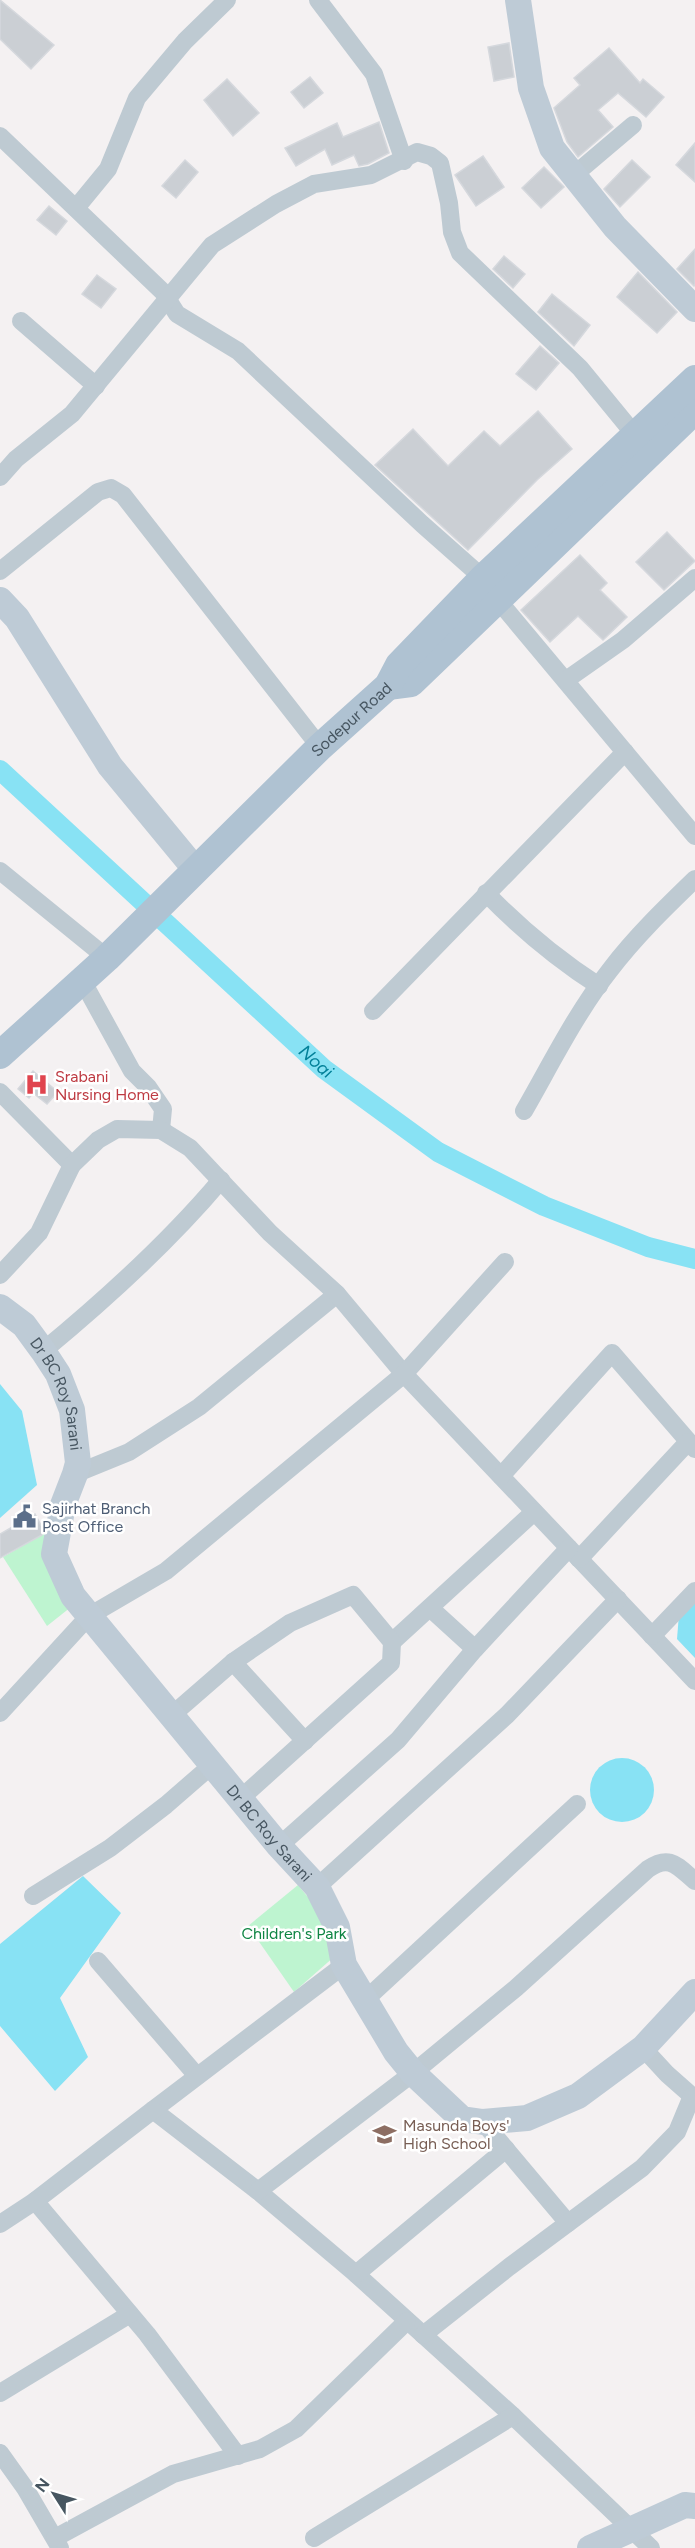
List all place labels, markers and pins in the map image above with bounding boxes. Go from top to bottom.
place label: Srabani Nursing Home [55,1067,159,1104]
hospital icon: Srabani Nursing Home [24,1072,50,1098]
place label: Sajirhat Branch Post Office [42,1499,150,1536]
public building icon: Sajirhat Branch Post Office [11,1504,37,1530]
place label: Masunda Boys' High School [403,2116,509,2153]
school or university icon: Masunda Boys' High School [372,2121,398,2147]

